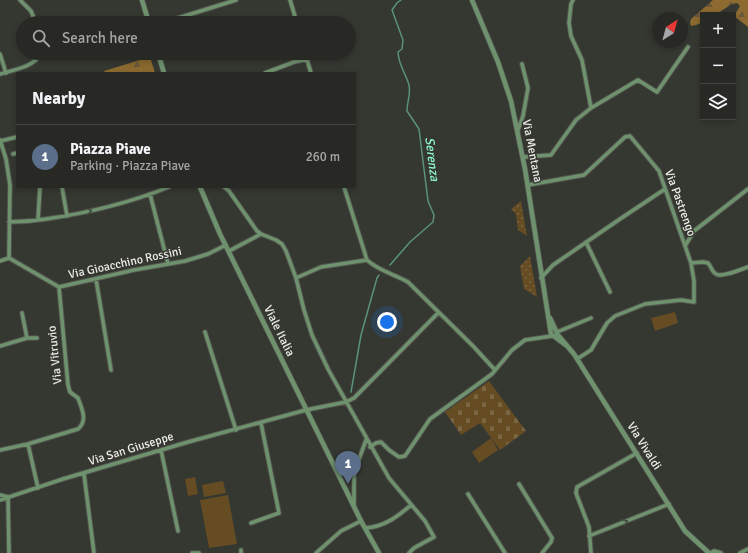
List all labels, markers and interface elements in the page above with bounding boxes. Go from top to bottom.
north arrow [652,12,688,48]
map controls [700,12,736,120]
button: + [700,12,736,48]
search box [16,16,356,60]
icon: search [30,27,52,49]
text: Search here [62,29,138,47]
button: − [700,48,736,84]
button: layers [700,84,736,120]
text: Nearby [32,88,85,109]
street label: Via Mentana [519,118,545,184]
water label: Serenza [421,136,443,182]
text: Piazza Piave [70,140,151,158]
text: 1 [41,149,49,165]
text: 260 m [306,149,340,165]
text: Parking · Piazza Piave [70,158,190,174]
street label: Via Pastrengo [661,167,699,239]
one-way arrow [86,207,93,216]
street label: Via Gioacchino Rossini [67,244,183,282]
street label: Viale Italia [260,303,298,359]
your location [377,312,397,332]
street label: Via Vitruvio [44,325,66,385]
street label: Via Vivaldi [623,419,665,473]
street label: Via San Giuseppe [87,429,175,469]
pin: 1 [335,451,361,484]
one-way arrow [622,518,629,526]

